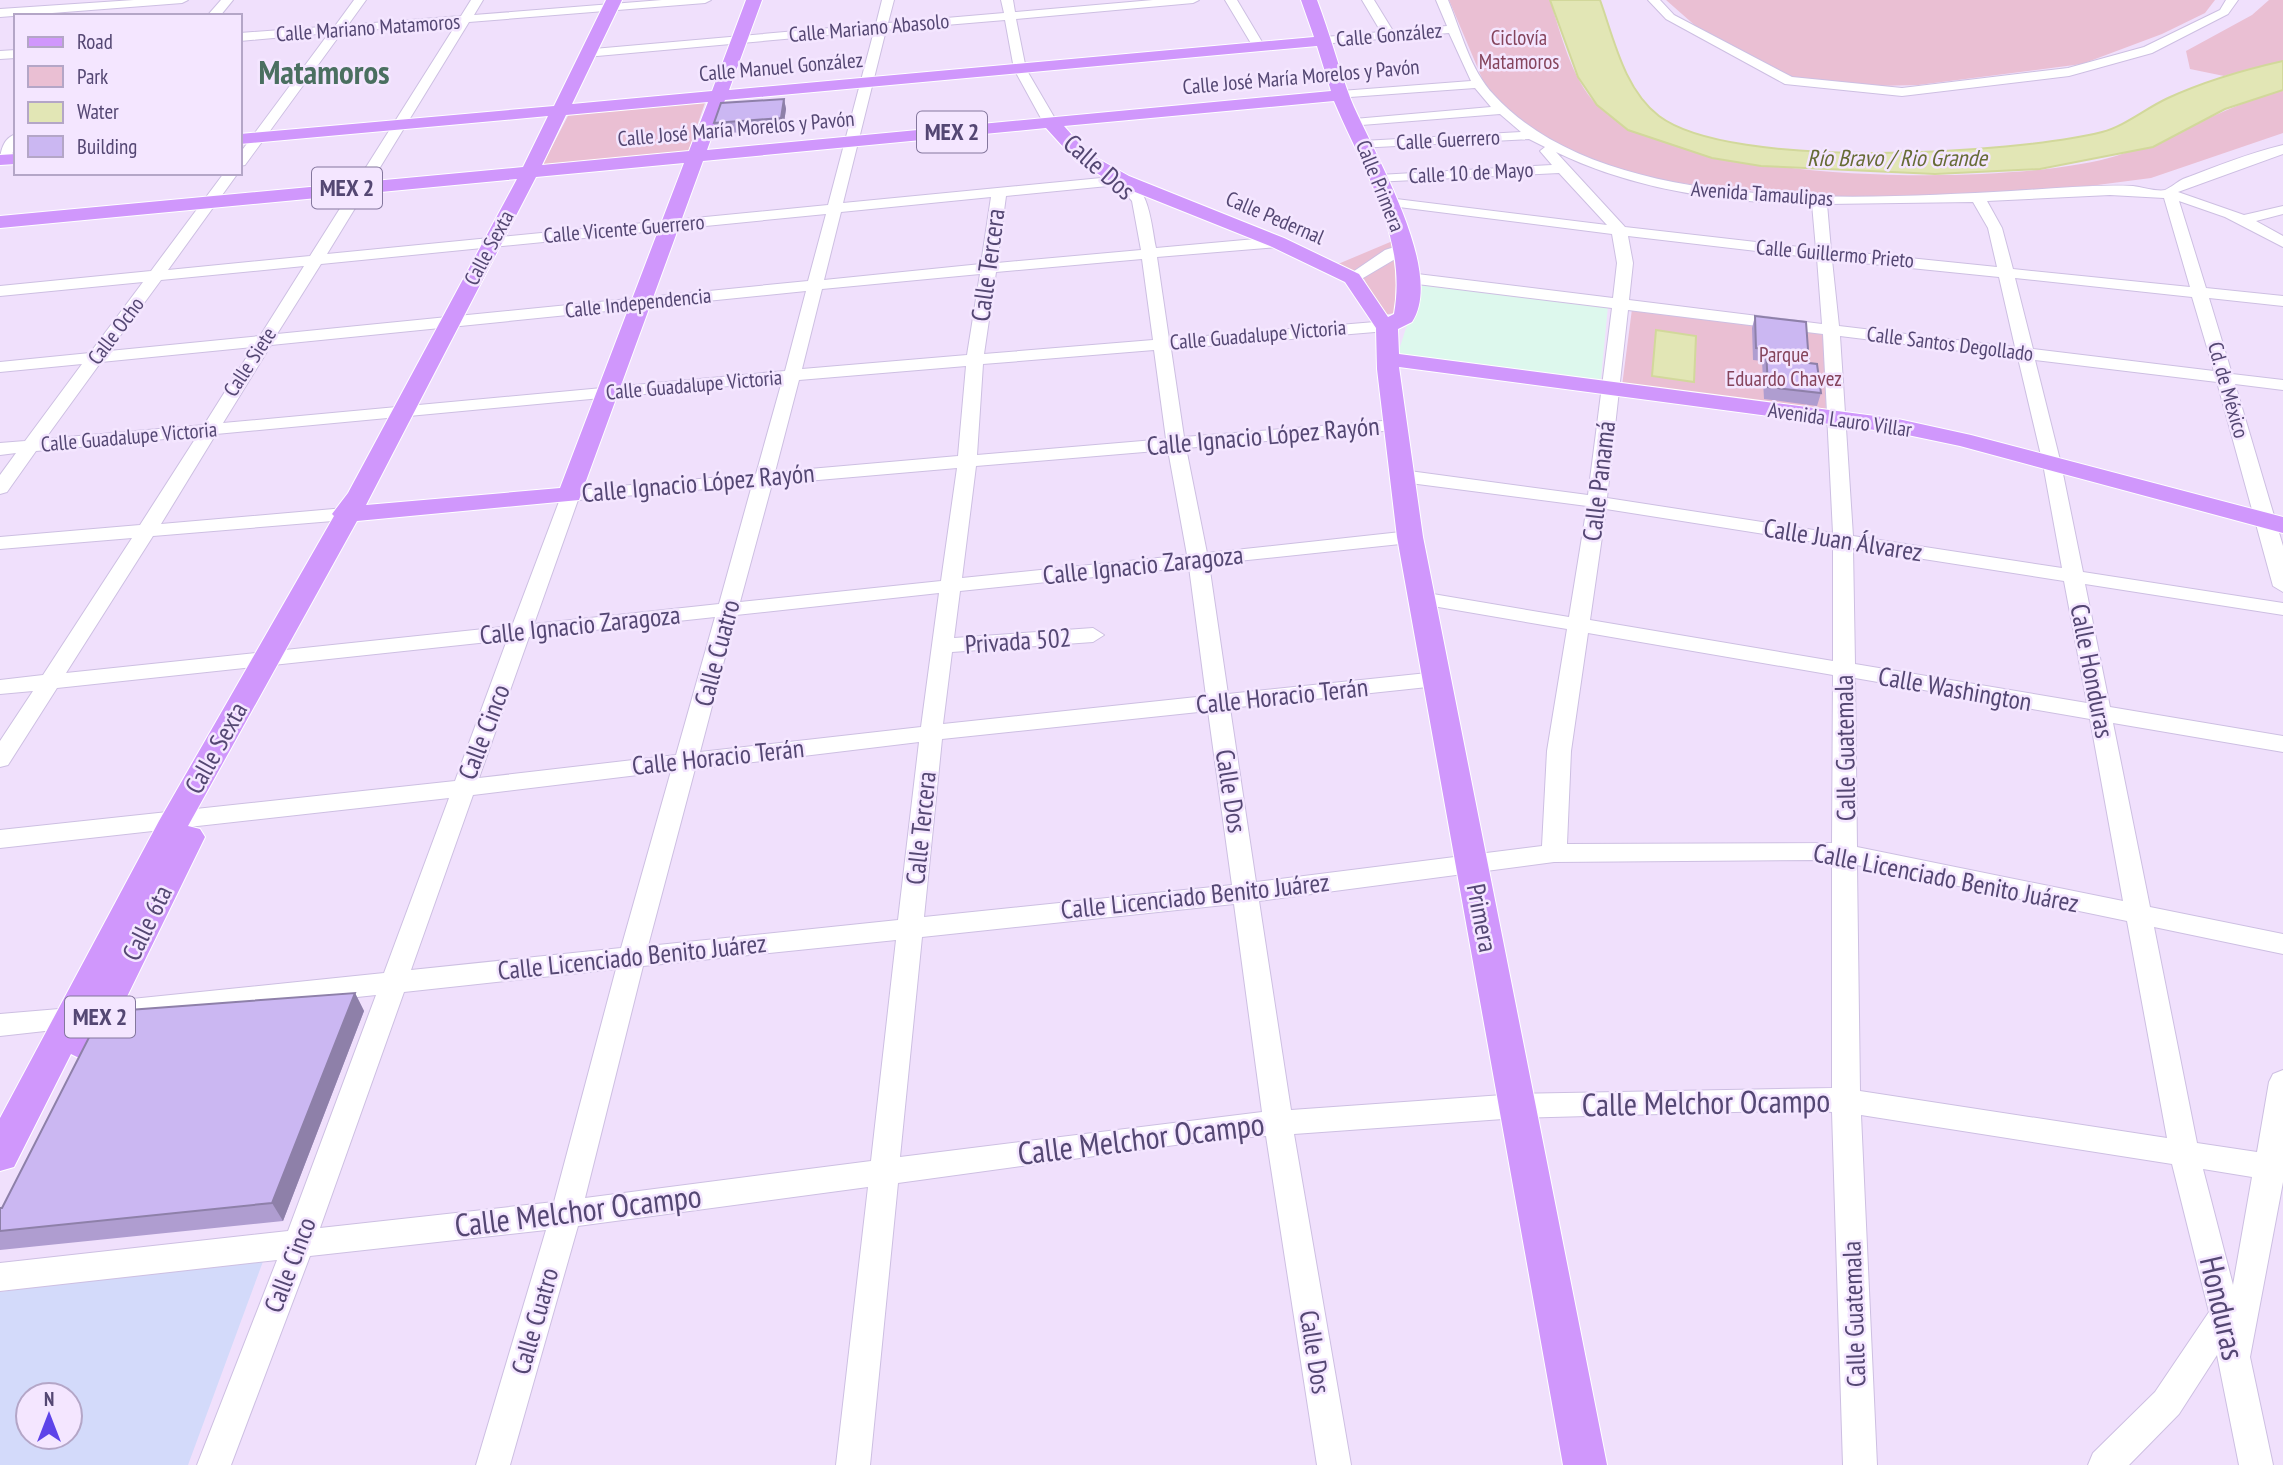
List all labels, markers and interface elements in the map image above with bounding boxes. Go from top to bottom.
street label: Calle Mariano Abasolo [788,7,950,48]
street label: Calle Mariano Matamoros [275,8,461,47]
legend [14,14,242,175]
street label: Calle González [1335,16,1443,53]
park label: Ciclovía Matamoros [1479,24,1559,75]
text: Road [77,28,113,55]
street label: Calle Manuel González [698,46,864,87]
district label: Matamoros [258,50,390,93]
street label: Calle José María Morelos y Pavón [1181,53,1421,100]
text: Park [77,63,108,90]
text: Water [77,98,119,125]
street label: Calle José María Morelos y Pavón [616,105,856,152]
road number: MEX 2 [917,112,987,152]
street label: Calle Guerrero [1395,123,1501,156]
street label: Calle Dos [1057,127,1142,207]
text: Building [77,133,137,160]
street label: Calle Primera [1350,136,1411,236]
water label: Río Bravo / Rio Grande [1807,143,1988,172]
street label: Calle 10 de Mayo [1408,156,1534,189]
road number: MEX 2 [312,168,382,208]
street label: Avenida Tamaulipas [1690,175,1834,212]
street label: Calle Pedernal [1222,185,1329,250]
street label: Calle Sexta [458,206,519,290]
street label: Calle Tercera [963,206,1012,323]
street label: Calle Vicente Guerrero [542,208,705,249]
street label: Calle Guillermo Prieto [1755,233,1915,274]
street label: Calle Independencia [563,281,712,324]
street label: Calle Ocho [81,291,150,370]
street label: Calle Guadalupe Victoria [1169,313,1347,356]
street label: Calle Santos Degollado [1865,320,2035,367]
street label: Calle Siete [217,322,282,401]
street label: Cd. de México [2202,339,2255,441]
park label: Parque Eduardo Chavez [1726,341,1842,392]
street label: Calle Guadalupe Victoria [605,363,783,406]
street label: Avenida Lauro Villar [1767,396,1914,443]
street label: Calle Ignacio López Rayón [1145,409,1381,462]
street label: Calle Guadalupe Victoria [40,415,218,458]
street label: Calle Panamá [1575,419,1622,543]
street label: Calle Ignacio López Rayón [580,456,816,509]
street label: Calle Juan Álvarez [1761,511,1925,568]
street label: Calle Ignacio Zaragoza [1041,538,1245,591]
street label: Calle Cuatro [686,596,747,710]
street label: Calle Ignacio Zaragoza [478,598,682,651]
street label: Calle Honduras [2063,601,2122,741]
street label: Privada 502 [964,620,1072,661]
street label: Calle Washington [1876,659,2034,718]
street label: Calle Horacio Terán [1194,670,1370,721]
street label: Calle Guatemala [1827,675,1862,821]
street label: Calle Cinco [450,680,517,784]
street label: Calle Sexta [177,696,254,799]
street label: Calle Horacio Terán [630,731,806,782]
street label: Calle Dos [1209,747,1254,835]
street label: Calle Tercera [898,770,943,886]
street label: Calle Licenciado Benito Juárez [1811,836,2082,919]
street label: Calle Licenciado Benito Juárez [1059,865,1331,926]
street label: Calle 6ta [114,880,179,966]
street label: Primera [1460,881,1505,955]
street label: Calle Licenciado Benito Juárez [496,926,768,987]
road number: MEX 2 [65,996,135,1037]
street label: Calle Melchor Ocampo [1582,1079,1830,1125]
street label: Calle Melchor Ocampo [1015,1102,1267,1174]
street label: Calle Melchor Ocampo [452,1174,704,1246]
street label: Calle Cinco [256,1213,323,1317]
street label: Calle Guatemala [1834,1240,1873,1388]
street label: Honduras [2191,1252,2255,1364]
street label: Calle Cuatro [504,1264,565,1378]
street label: Calle Dos [1293,1308,1338,1396]
north arrow [14,1381,84,1451]
text: N [44,1387,54,1411]

